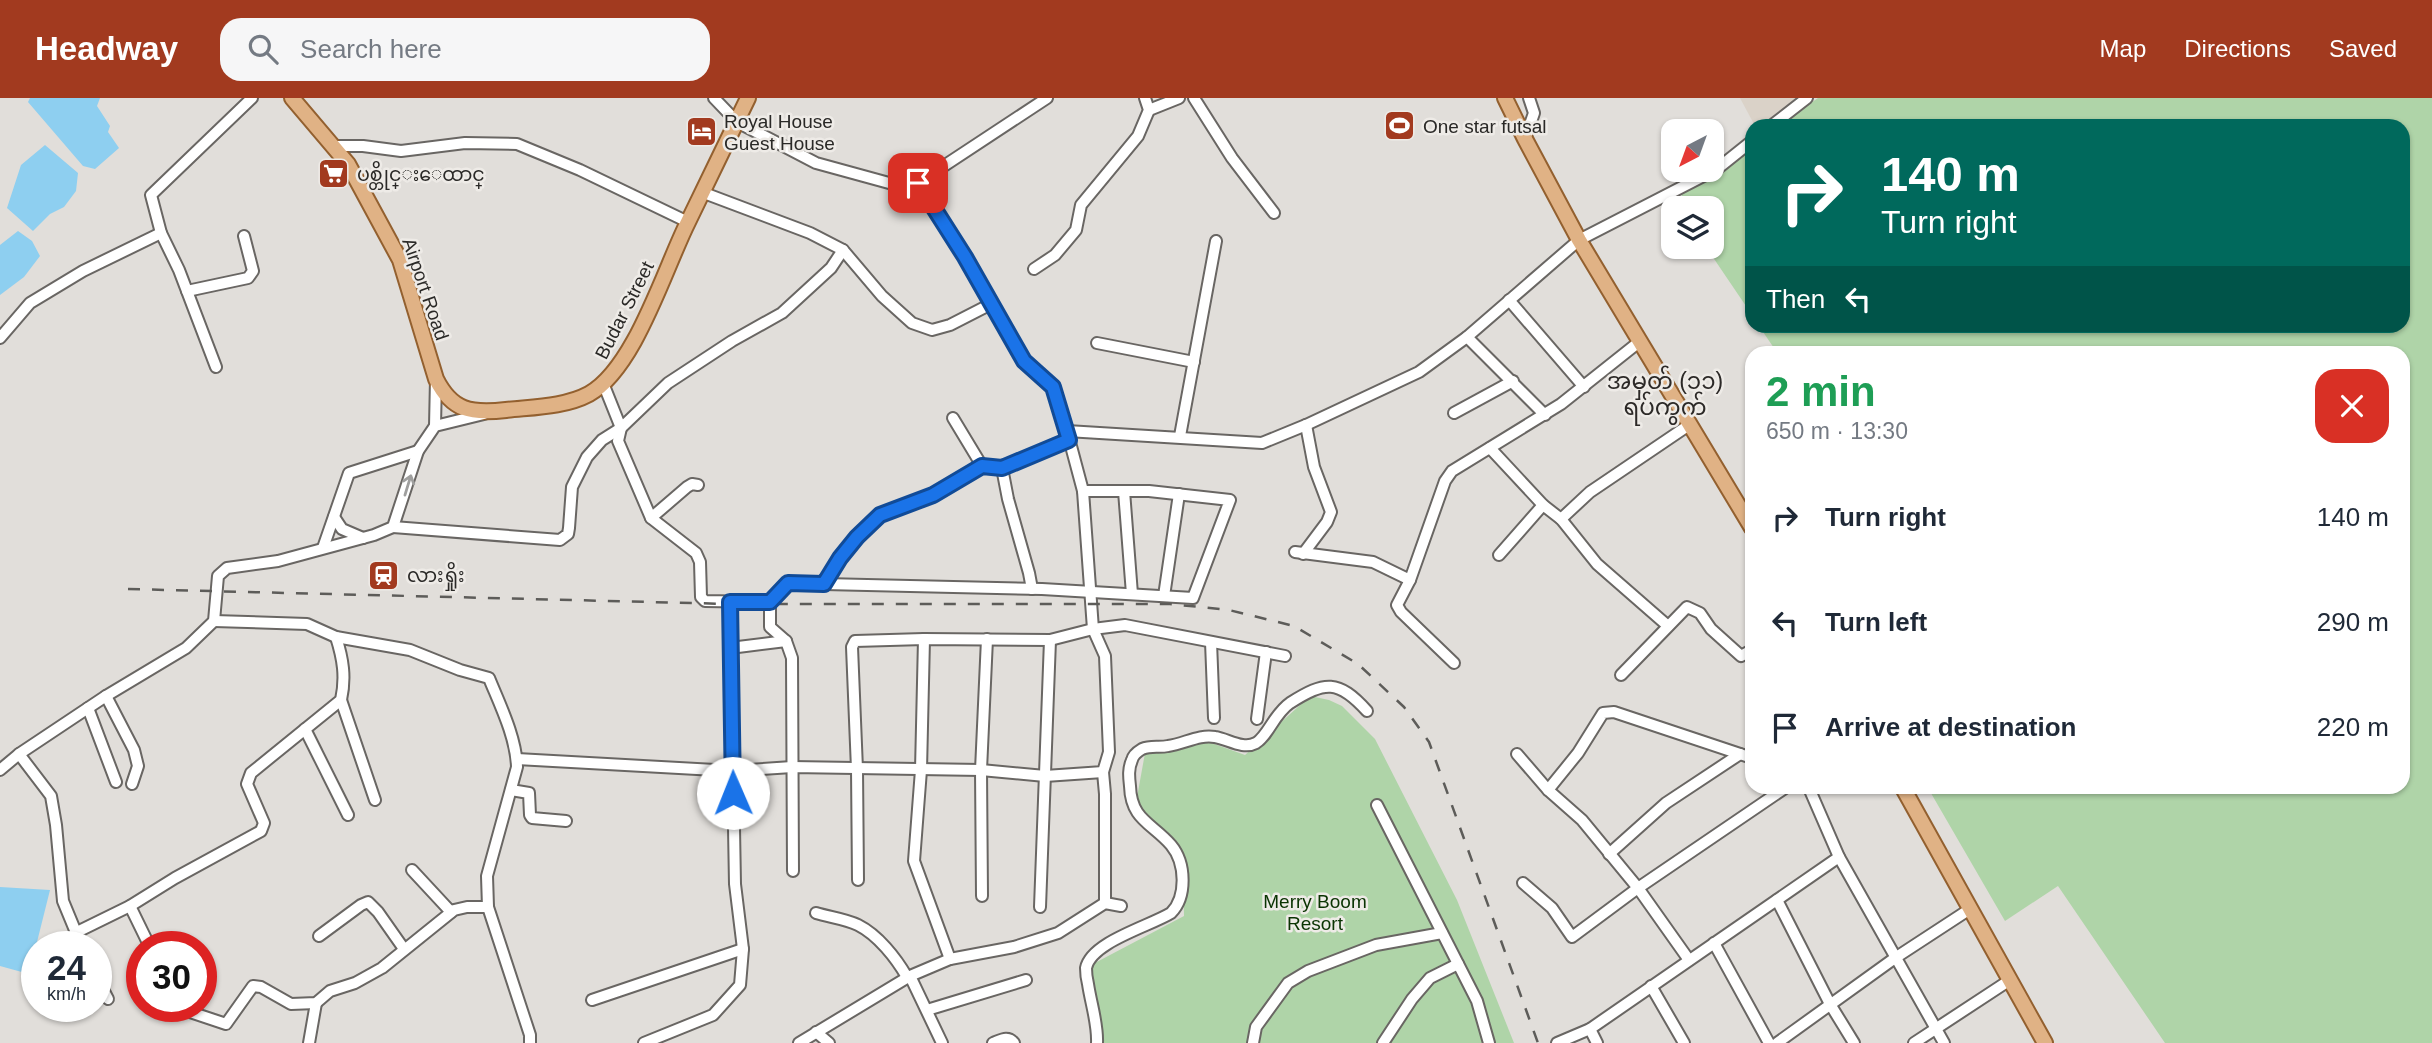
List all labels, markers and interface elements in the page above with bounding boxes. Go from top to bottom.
search box [220,18,710,81]
text: Headway [35,30,178,67]
icon: search [244,30,282,68]
text: Search here [300,34,442,64]
text: Map [2100,35,2146,62]
text: Directions [2184,35,2291,62]
text: Saved [2329,35,2397,62]
sports icon: One star futsal [1383,109,1417,143]
place label: Royal House Guest House [724,111,835,154]
hotel icon: Royal House Guest House [684,115,718,149]
place label: One star futsal [1423,116,1547,137]
north arrow [1661,119,1724,182]
map controls [1661,119,1724,259]
icon: right [1766,147,1857,238]
text: 140 m [1881,147,2020,201]
pin [888,153,948,213]
supermarket icon: ပစ္တိုင္းေထာင္ [317,157,351,191]
place label: ပစ္တိုင္းေထာင္ [357,160,485,190]
icon: arrive [899,164,937,202]
button: layers [1661,196,1724,259]
text: Turn right [1881,204,2017,240]
street label: Airport Road [398,235,453,343]
street label: Budar Street [591,257,658,363]
icon: left [1839,280,1877,318]
text: Then [1766,284,1825,314]
district label: အမှတ် (၁၁) ရပ်ကွက် [1607,365,1723,426]
text: 2 min [1766,368,1876,415]
button: close [2315,369,2389,443]
text: 650 m · 13:30 [1766,418,1908,444]
one-way arrow [403,475,416,497]
icon: right [1766,499,1804,537]
text: Turn right [1825,502,1946,532]
text: 140 m [2317,502,2389,532]
station icon: လားရှိုး [367,558,401,592]
place label: လားရှိုး [407,561,465,591]
icon: left [1766,604,1804,642]
text: Turn left [1825,607,1927,637]
text: 290 m [2317,607,2389,637]
icon: arrive [1766,709,1804,747]
text: Arrive at destination [1825,712,2076,742]
text: 220 m [2317,712,2389,742]
position arrow [696,756,770,830]
park label: Merry Boom Resort [1263,891,1367,934]
speed limit sign: 30 [126,931,217,1022]
text: 24 [47,948,86,987]
text: km/h [47,984,86,1004]

